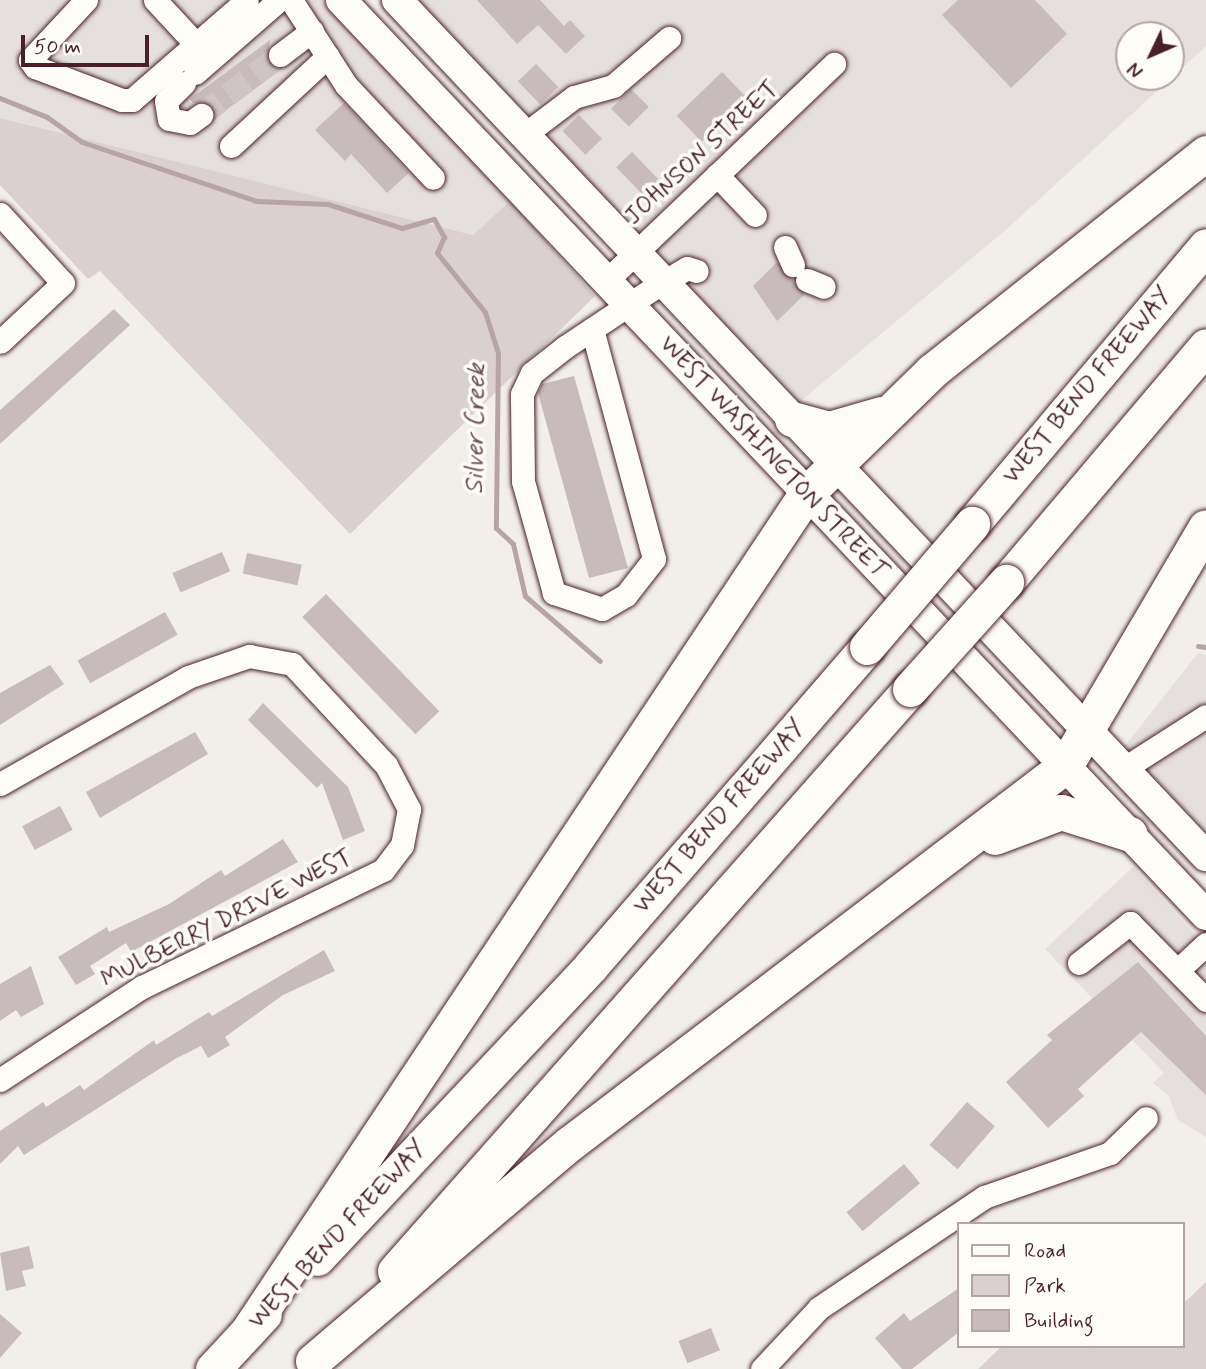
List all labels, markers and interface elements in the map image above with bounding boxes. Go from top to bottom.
scale bar [24,21,152,65]
north arrow [1115,21,1185,91]
text: 50 m [34,33,81,61]
text: N [1123,56,1149,83]
street label: JOHNSON STREET [618,74,786,232]
street label: WEST BEND FREEWAY [997,282,1179,490]
street label: WEST WASHINGTON STREET [652,330,894,586]
water label: Silver Creek [460,363,494,495]
street label: WEST BEND FREEWAY [628,714,812,920]
street label: MULBERRY DRIVE WEST [97,843,357,995]
street label: WEST BEND FREEWAY [243,1134,433,1336]
legend [958,1222,1185,1348]
text: Road [1024,1237,1066,1265]
text: Park [1024,1272,1066,1300]
text: Building [1024,1307,1094,1335]

